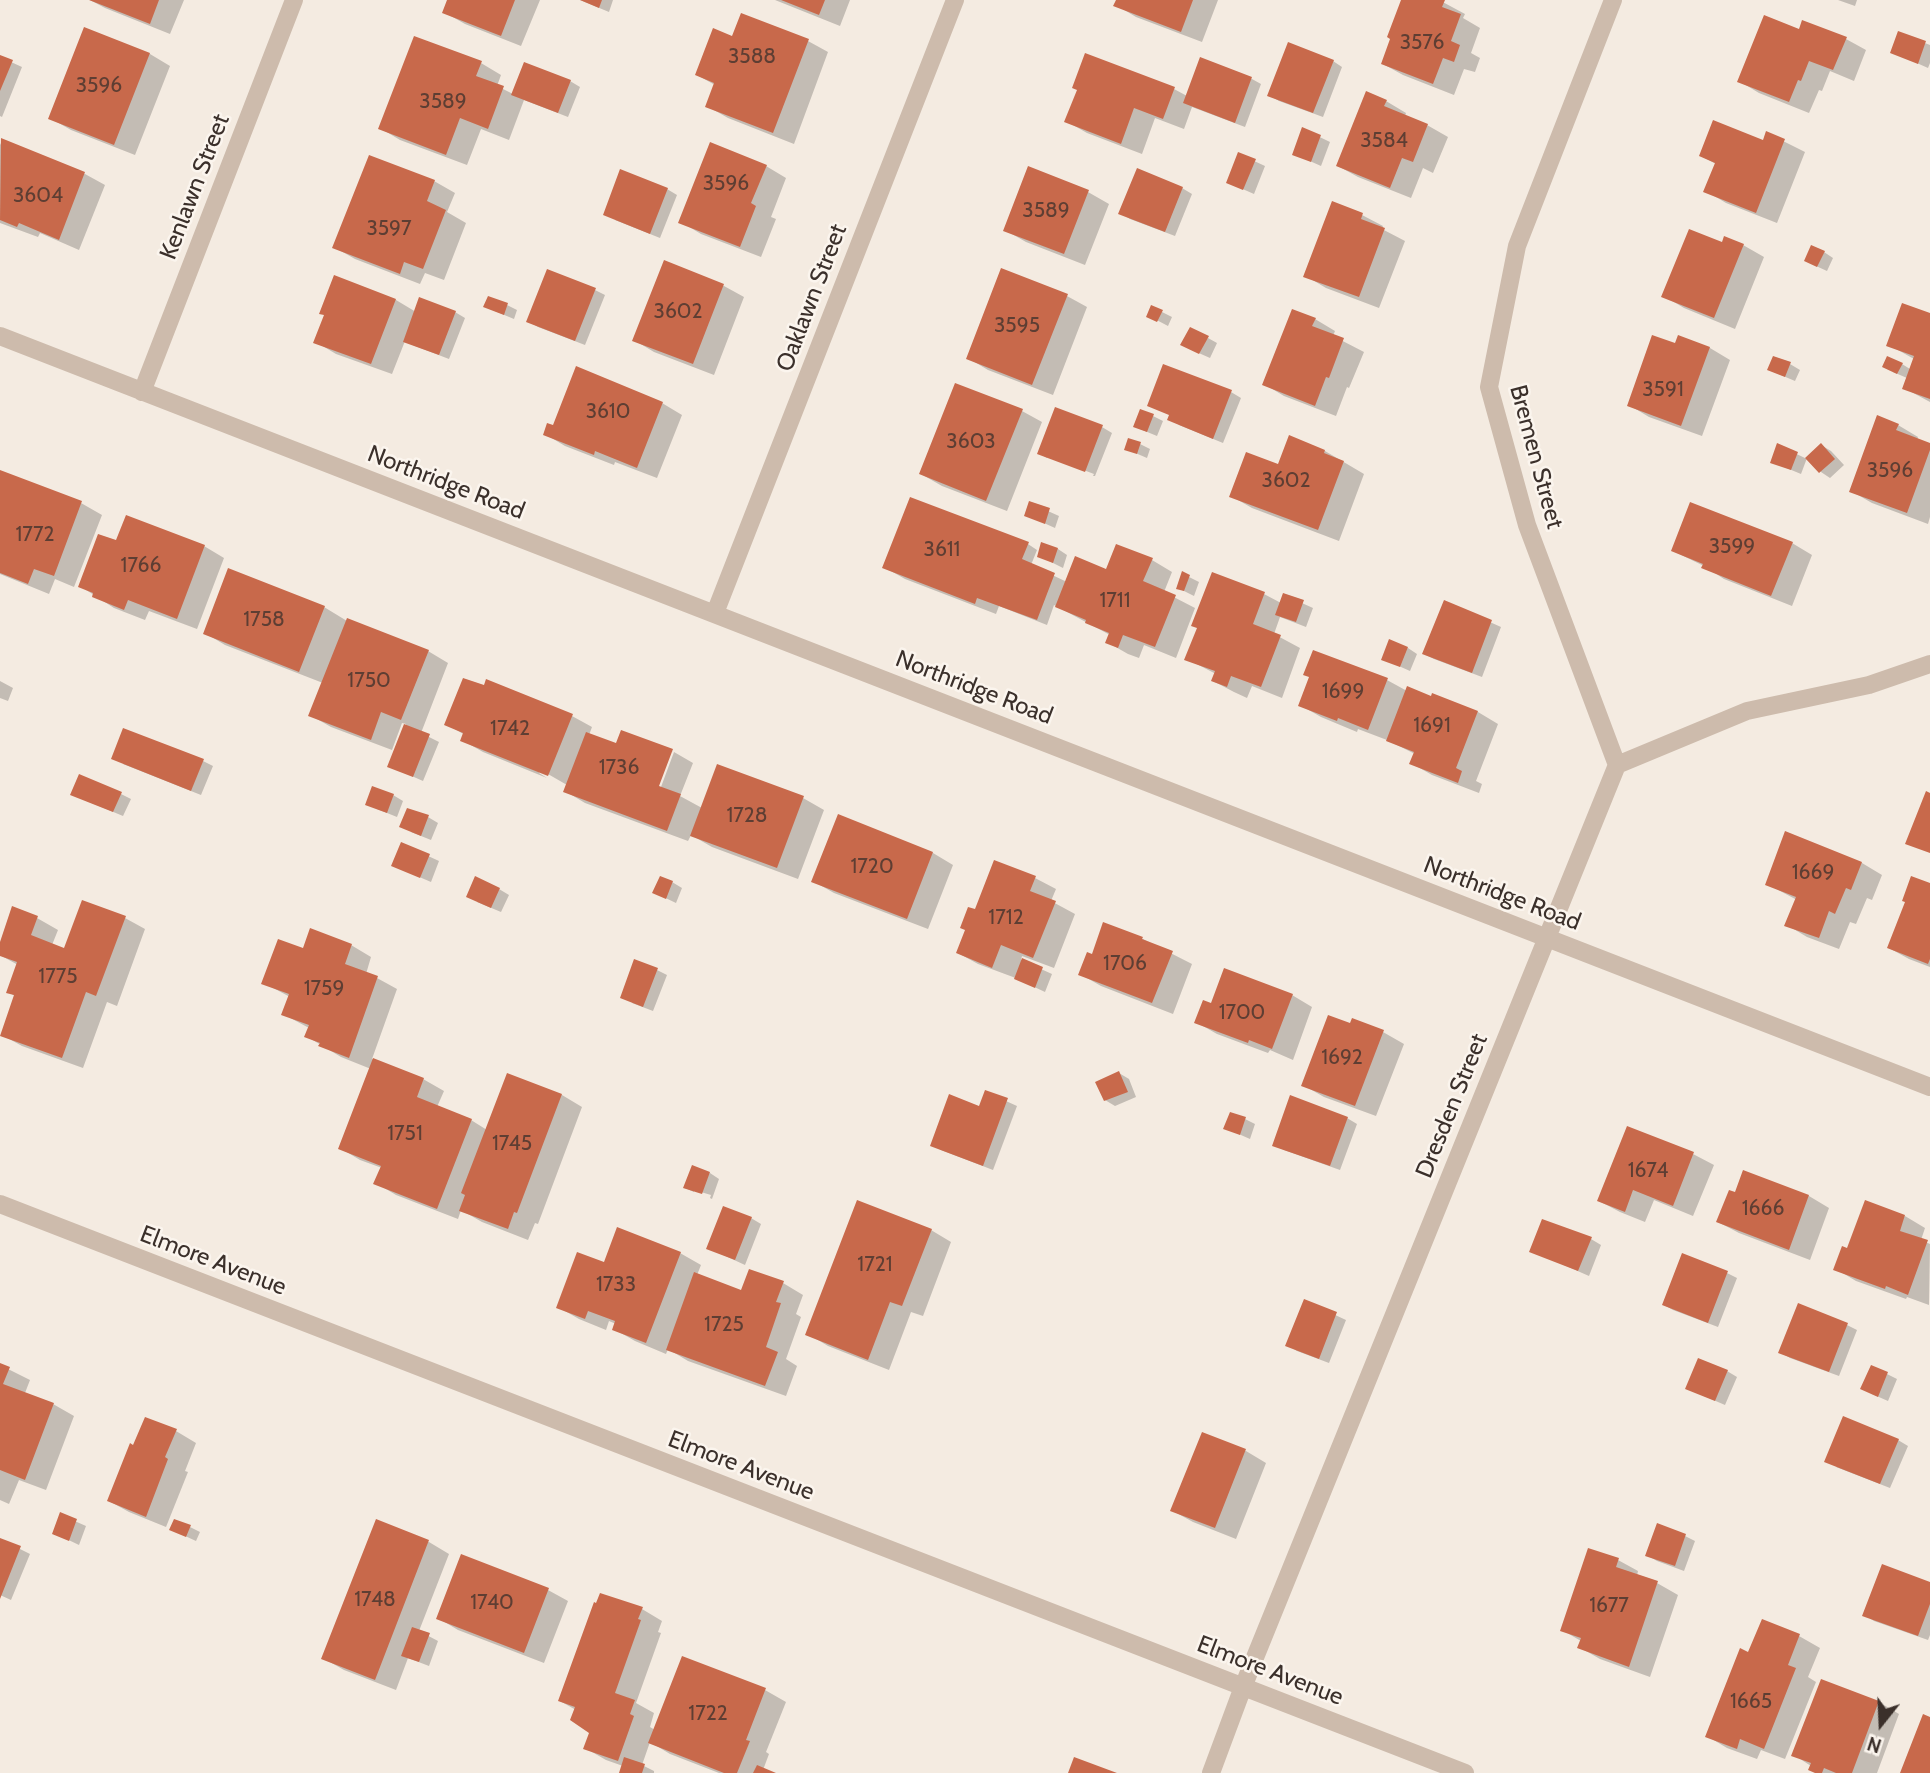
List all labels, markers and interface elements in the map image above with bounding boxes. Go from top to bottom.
house number: 3576 [1400,30,1444,56]
house number: 3588 [728,44,776,70]
house number: 3596 [76,73,122,99]
house number: 3589 [419,89,467,115]
street label: Kenlawn Street [154,110,236,264]
house number: 3584 [1360,128,1408,154]
house number: 3596 [703,171,749,197]
house number: 3604 [13,183,63,209]
house number: 3589 [1022,198,1070,224]
house number: 3597 [366,216,412,242]
street label: Oaklawn Street [771,220,853,376]
house number: 3602 [654,299,702,325]
house number: 3595 [994,313,1040,339]
house number: 3591 [1642,377,1684,403]
street label: Bremen Street [1503,382,1569,532]
house number: 3610 [586,399,630,425]
house number: 3603 [946,429,996,455]
street label: Northridge Road [363,440,529,526]
house number: 3596 [1867,458,1913,484]
house number: 3602 [1262,468,1310,494]
house number: 1772 [16,522,54,548]
house number: 3599 [1709,534,1755,560]
house number: 3611 [924,537,960,563]
house number: 1766 [121,553,161,579]
house number: 1711 [1099,588,1131,614]
house number: 1758 [243,607,285,633]
street label: Northridge Road [891,645,1057,731]
house number: 1750 [347,668,391,694]
house number: 1699 [1322,679,1364,705]
house number: 1691 [1413,713,1451,739]
house number: 1742 [490,716,530,742]
house number: 1736 [599,755,639,781]
house number: 1728 [726,803,768,829]
street label: Northridge Road [1419,851,1585,937]
house number: 1720 [850,854,894,880]
house number: 1669 [1792,860,1834,886]
house number: 1712 [988,905,1024,931]
house number: 1706 [1103,951,1147,977]
house number: 1775 [38,964,78,990]
house number: 1759 [304,976,344,1002]
house number: 1700 [1219,1000,1265,1026]
street label: Dresden Street [1410,1030,1494,1182]
house number: 1692 [1321,1045,1363,1071]
house number: 1751 [387,1121,423,1147]
house number: 1745 [492,1131,532,1157]
house number: 1674 [1628,1158,1668,1184]
house number: 1666 [1742,1196,1784,1222]
street label: Elmore Avenue [136,1220,290,1302]
house number: 1721 [857,1252,893,1278]
house number: 1733 [596,1272,636,1298]
house number: 1725 [704,1312,744,1338]
street label: Elmore Avenue [664,1425,818,1507]
house number: 1748 [354,1587,396,1613]
house number: 1740 [470,1590,514,1616]
house number: 1677 [1589,1593,1629,1619]
street label: Elmore Avenue [1193,1630,1347,1712]
house number: 1665 [1730,1689,1772,1715]
north arrow [1846,1689,1916,1759]
house number: 1722 [688,1701,728,1727]
text: N [1864,1731,1884,1757]

